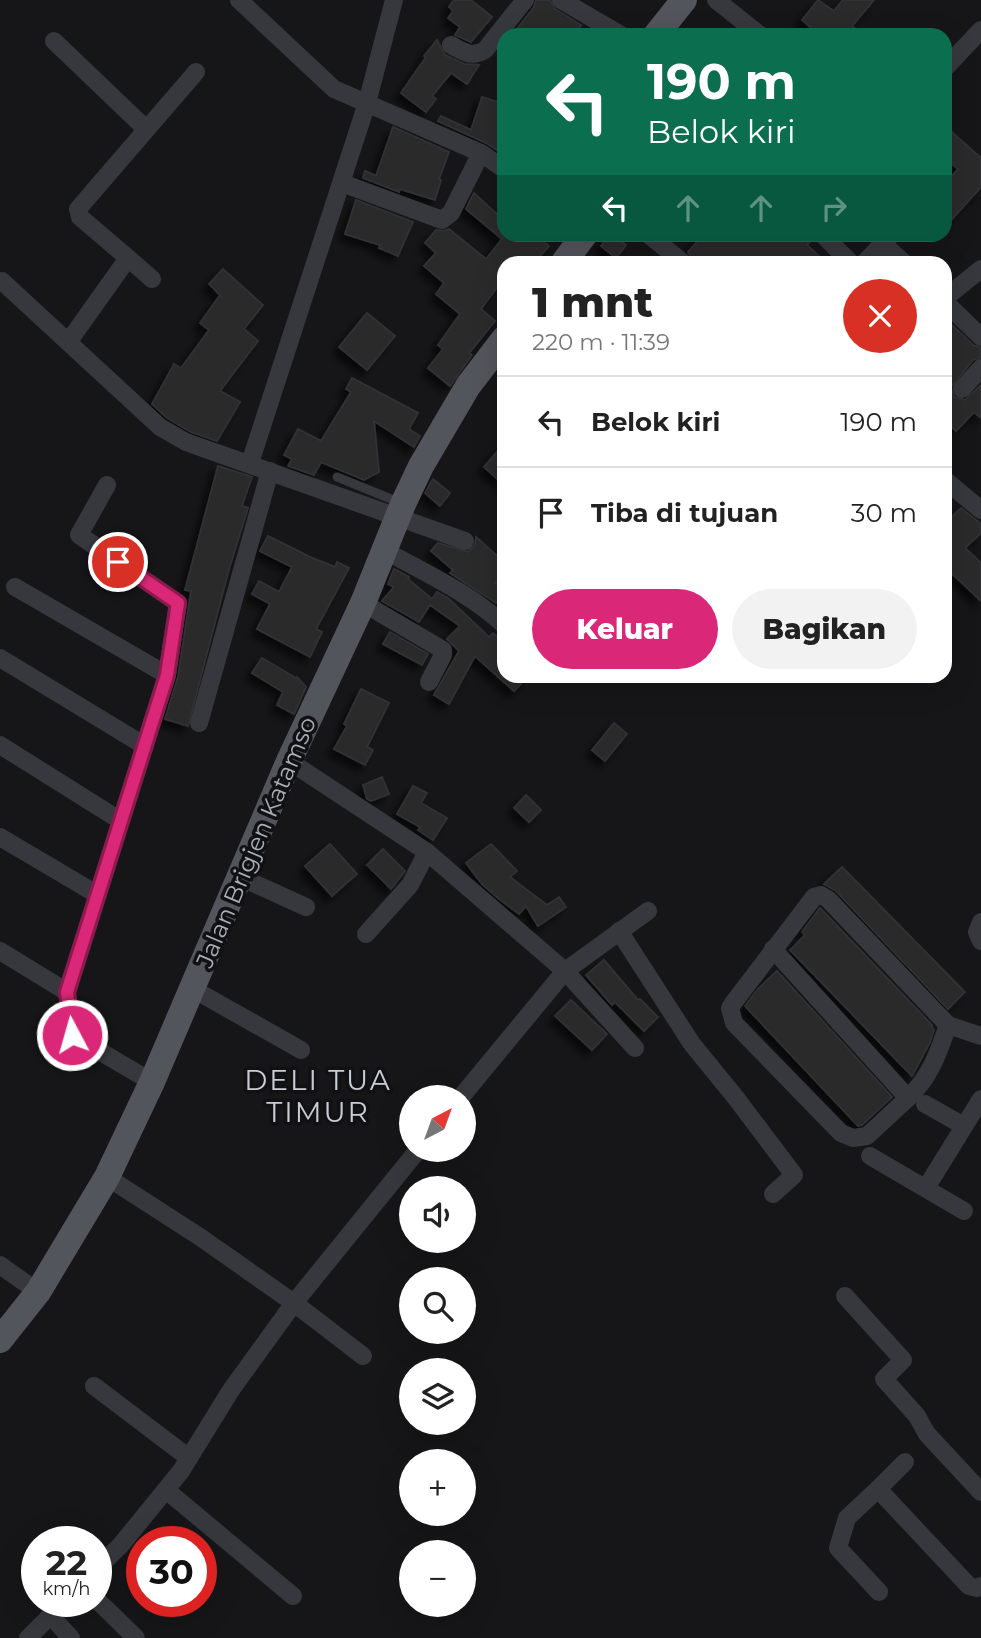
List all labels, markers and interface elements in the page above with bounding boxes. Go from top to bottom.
text: 190 m [647,52,796,111]
icon: left [532,56,623,147]
text: Belok kiri [647,112,796,151]
icon: left [596,189,634,227]
icon: ahead [669,189,707,227]
icon: ahead [742,189,780,227]
icon: right [815,189,853,227]
text: 1 mnt [532,276,653,328]
button: close [843,279,917,353]
text: 220 m · 11:39 [532,328,670,356]
icon: left [532,403,570,441]
text: Belok kiri [591,406,720,438]
text: 190 m [840,406,917,438]
icon: arrive [532,494,570,532]
text: Tiba di tujuan [591,497,778,529]
text: 30 m [851,497,917,529]
pin [88,532,148,592]
icon: arrive [99,543,137,581]
button: Keluar [532,589,718,669]
button: Bagikan [732,589,917,669]
street label: Jalan Brigjen Katamso [190,712,322,973]
position arrow [35,998,109,1072]
district label: DELI TUA TIMUR [244,1063,392,1129]
north arrow [399,1085,476,1162]
map controls [399,1085,476,1617]
button: sound [399,1176,476,1253]
button: search [399,1267,476,1344]
button: layers [399,1358,476,1435]
button: + [399,1449,476,1526]
speed limit sign: 30 [126,1526,217,1617]
button: − [399,1540,476,1617]
text: 22 [46,1541,87,1584]
text: km/h [42,1578,91,1600]

